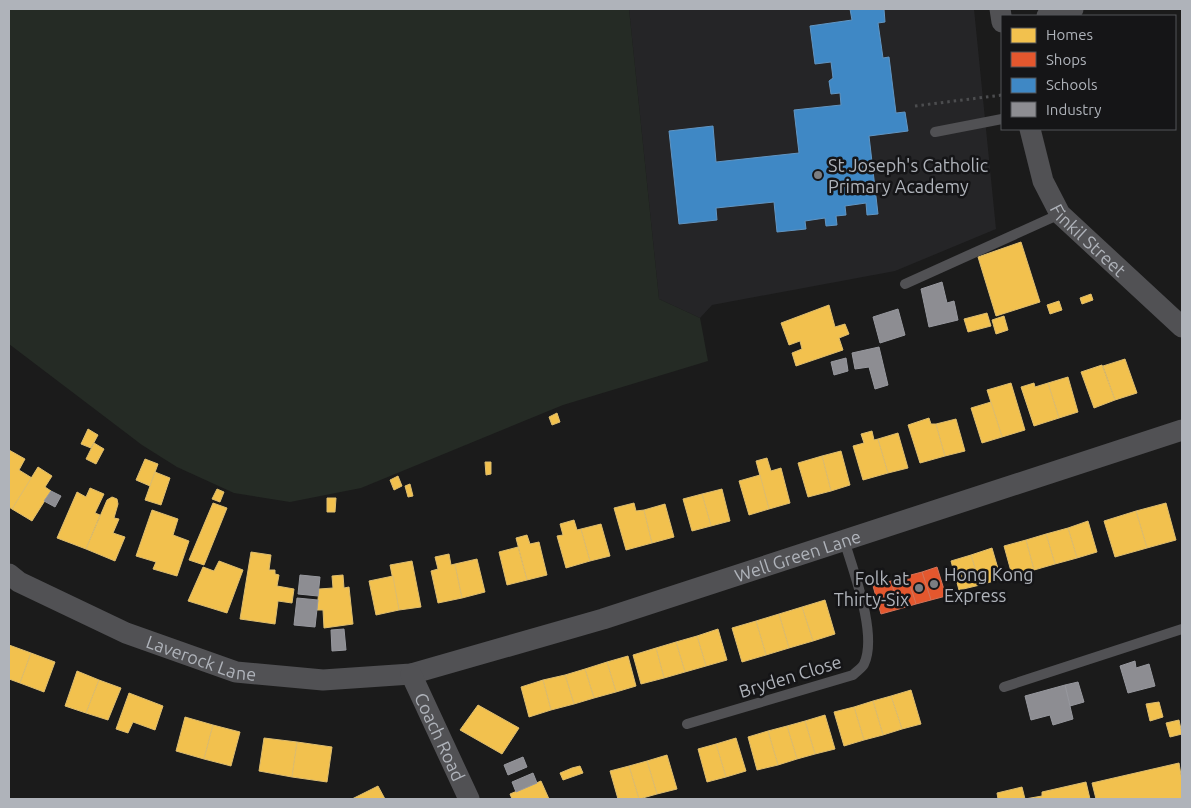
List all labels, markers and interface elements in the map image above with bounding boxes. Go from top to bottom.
legend [1001,15,1176,130]
text: Homes [1046,26,1093,43]
text: Shops [1046,51,1087,68]
text: Schools [1046,76,1097,93]
text: Industry [1046,101,1101,118]
place label: St Joseph's Catholic Primary Academy [828,155,988,196]
marker: St Joseph's Catholic Primary Academy [812,169,824,181]
street label: Finkil Street [1046,200,1130,280]
street label: Well Green Lane [732,526,863,585]
place label: Hong Kong Express [944,564,1034,605]
place label: Folk at Thirty-Six [834,568,909,609]
marker: Hong Kong Express [928,578,940,590]
marker: Folk at Thirty-Six [913,582,925,594]
street label: Laverock Lane [144,631,257,684]
street label: Bryden Close [736,651,844,701]
street label: Coach Road [411,689,469,784]

